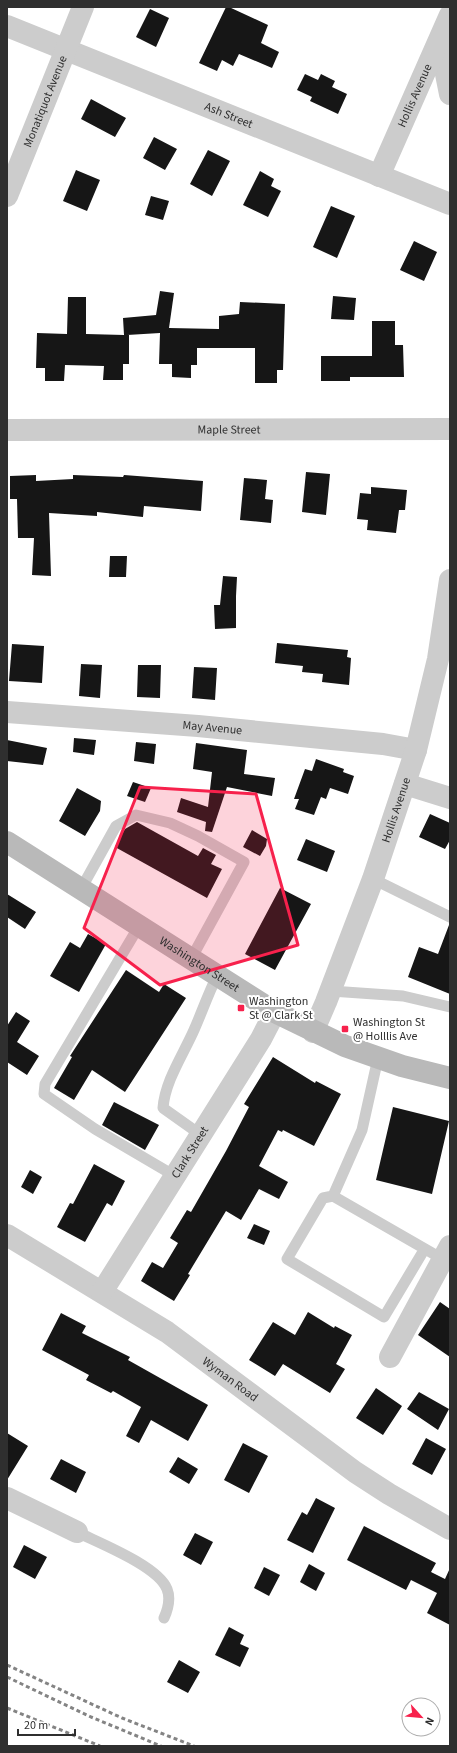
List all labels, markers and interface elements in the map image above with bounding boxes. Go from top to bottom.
street label: Monatiquot Avenue [19,53,72,150]
street label: Hollis Avenue [393,61,436,130]
street label: Ash Street [202,98,255,133]
street label: Maple Street [197,421,261,439]
street label: May Avenue [182,717,243,739]
street label: Hollis Avenue [378,775,415,845]
street label: Washington Street [156,933,243,996]
place label: Washington St @ Clark St [249,993,313,1024]
marker: Washington St @ Clark St [236,1003,246,1013]
place label: Washington St @ Holllis Ave [353,1014,425,1045]
marker: Washington St @ Holllis Ave [340,1024,350,1034]
street label: Clark Street [167,1123,213,1182]
street label: Wyman Road [198,1353,261,1406]
north arrow [401,1697,441,1737]
scale bar [18,1711,75,1737]
text: N [421,1715,438,1728]
text: 20 m [24,1717,48,1734]

